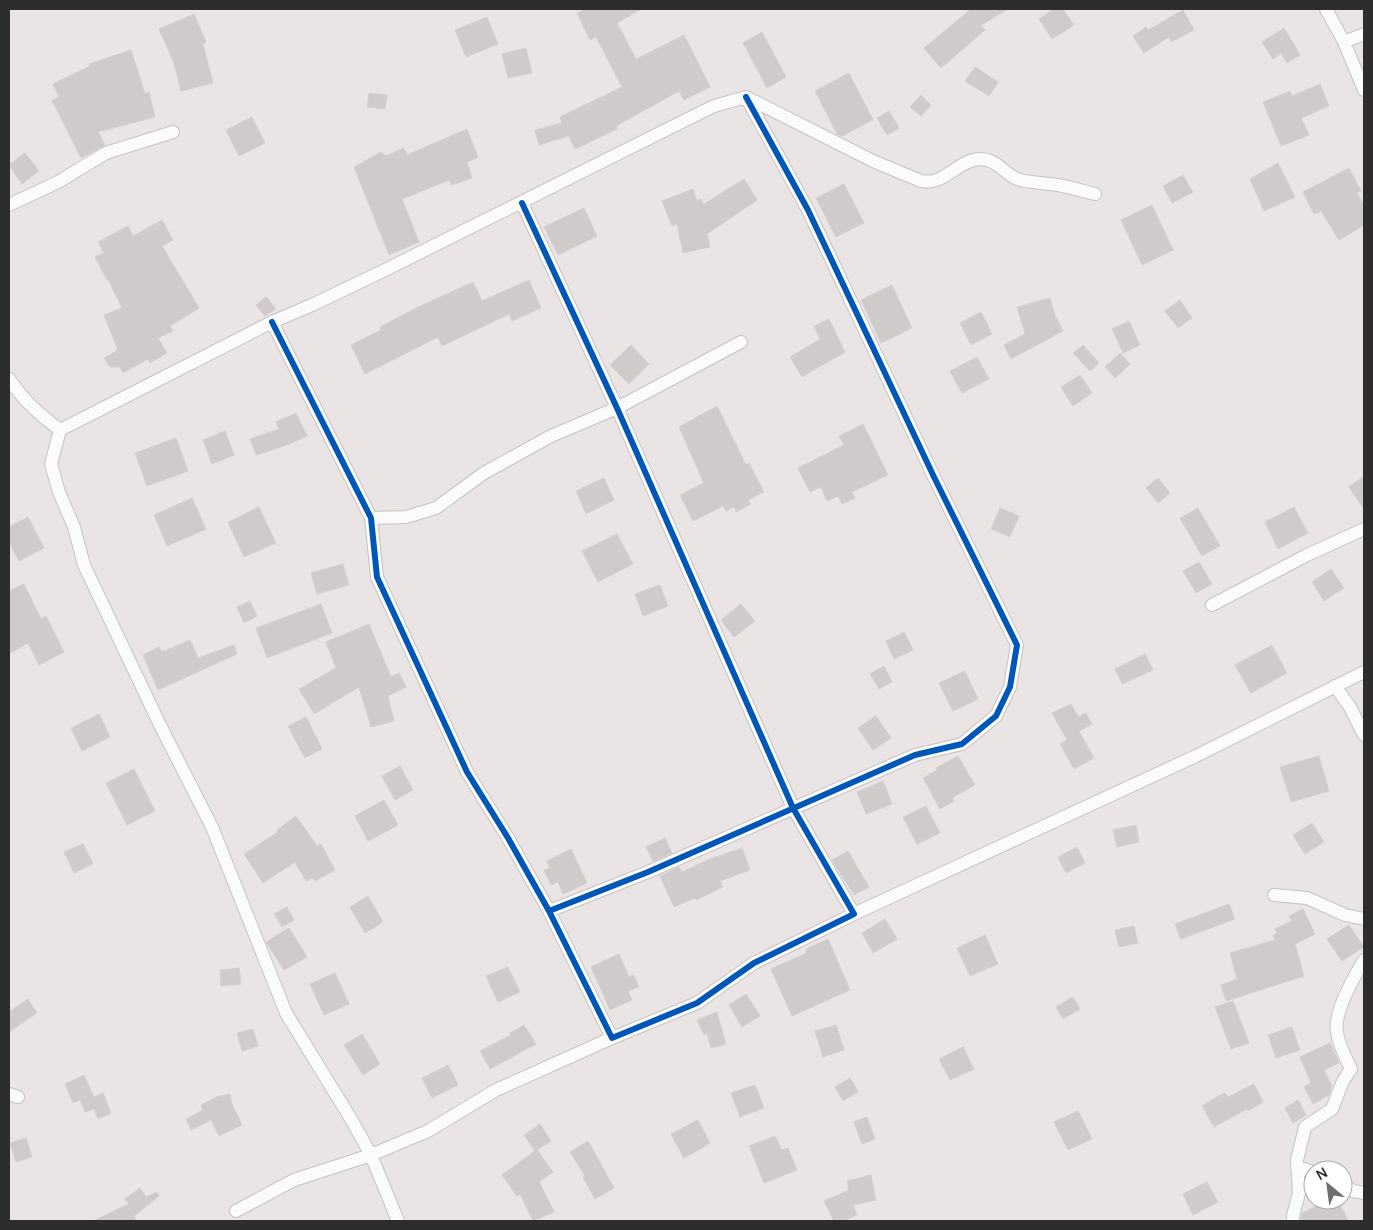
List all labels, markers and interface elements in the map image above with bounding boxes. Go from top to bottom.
north arrow [1303,1160,1353,1210]
text: N [1312,1162,1330,1184]

